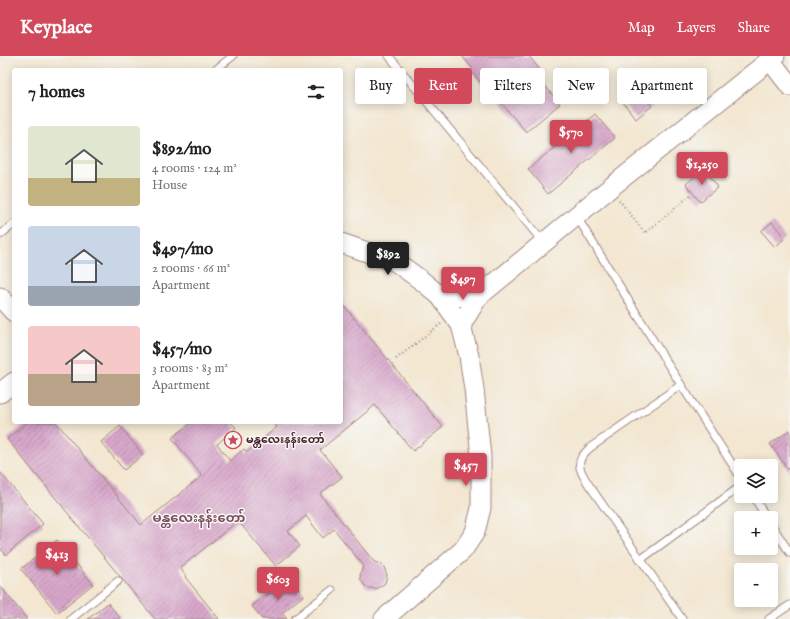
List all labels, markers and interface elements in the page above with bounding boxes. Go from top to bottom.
text: Keyplace [20,16,92,40]
text: Map [628,19,655,37]
text: Layers [677,19,716,37]
text: Share [738,19,770,37]
chip: Buy [355,68,406,104]
chip: Rent [414,68,472,104]
chip: Filters [480,68,545,104]
chip: New [553,68,609,104]
chip: Apartment [617,68,707,104]
icon: filters [305,81,327,103]
text: 7 homes [28,82,85,103]
pin: $570 [547,120,595,154]
text: $570 [559,124,583,141]
text: $892/mo [152,139,212,160]
icon: home [60,142,108,190]
pin: $1,250 [669,152,735,186]
text: $1,250 [686,156,718,173]
text: 4 rooms · 124 m² [152,160,237,177]
text: House [152,177,187,194]
text: $497/mo [152,239,213,260]
icon: home [60,242,108,290]
pin: $892 [364,242,412,276]
text: $892 [376,246,400,263]
text: 2 rooms · 66 m² [152,260,230,277]
pin: $497 [439,267,487,301]
text: $497 [450,271,476,288]
text: Apartment [152,277,210,294]
text: $457/mo [152,339,212,360]
icon: home [60,342,108,390]
text: 3 rooms · 83 m² [152,360,228,377]
text: Apartment [152,377,210,394]
place icon: မန္တလေးနန်းတော် [223,430,243,450]
place label: မန္တလေးနန်းတော် [246,432,325,448]
pin: $457 [442,453,490,487]
text: $457 [454,457,478,474]
map controls [734,459,778,607]
button: layers [734,459,778,503]
district label: မန္တလေးနန်းတော် [153,508,245,528]
button: + [734,511,778,555]
pin: $413 [33,542,81,576]
text: $413 [45,546,69,563]
button: − [734,563,778,607]
pin: $603 [254,567,302,601]
text: $603 [266,571,290,588]

